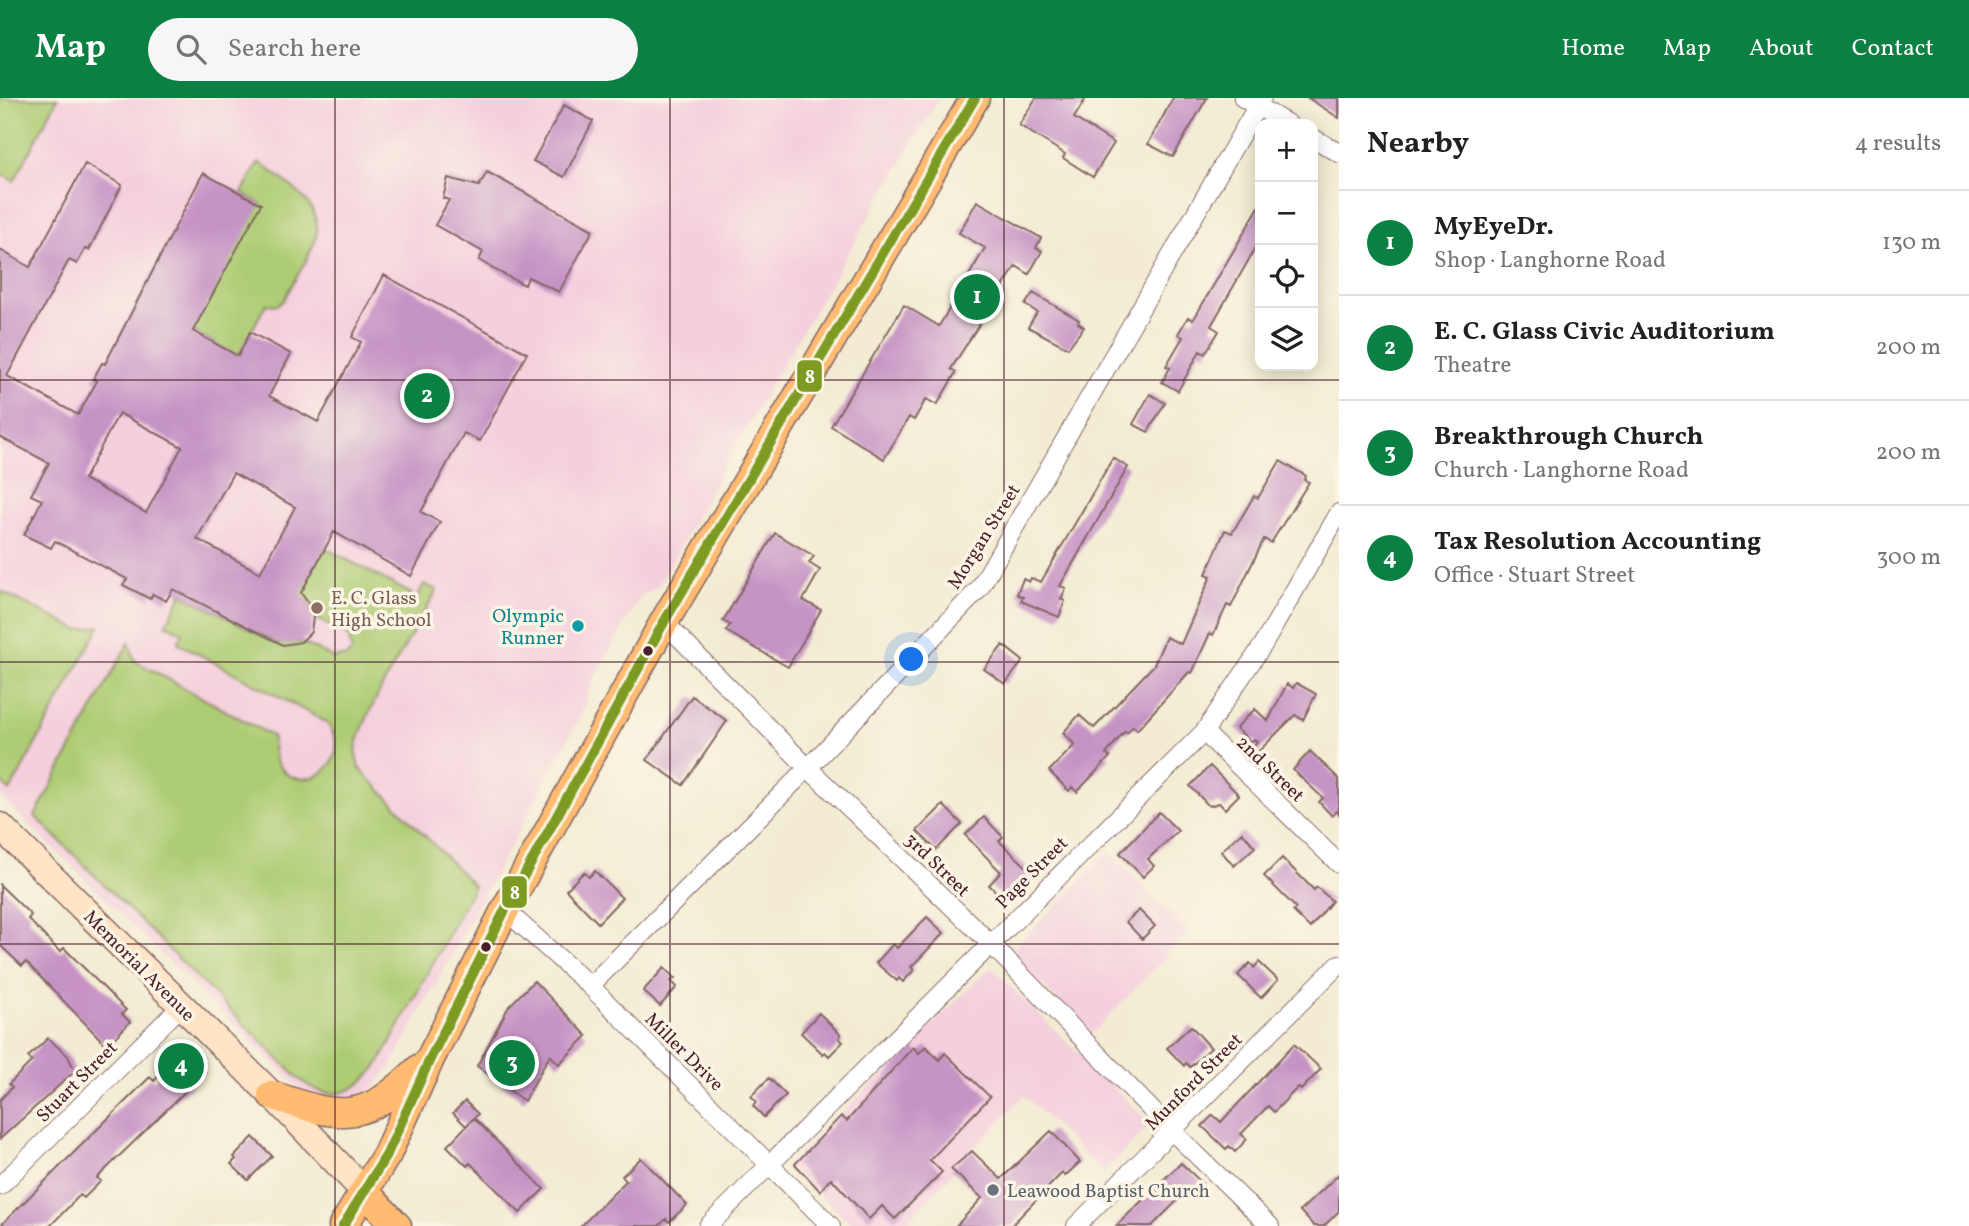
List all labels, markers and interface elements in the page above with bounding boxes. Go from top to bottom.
search box [148,18,638,81]
text: Map [35,26,106,72]
icon: search [172,30,210,68]
text: Search here [228,31,361,67]
text: Home [1561,32,1625,66]
text: Map [1663,32,1711,66]
text: About [1749,32,1814,66]
text: Contact [1852,32,1934,66]
map controls [1255,119,1318,371]
button: + [1255,119,1318,182]
text: Nearby [1367,123,1469,165]
text: 4 results [1855,128,1941,160]
button: − [1255,182,1318,245]
text: MyEyeDr. [1434,209,1554,245]
text: 1 [1385,227,1395,259]
text: 130 m [1882,227,1941,259]
button: locate [1255,245,1318,308]
text: Shop · Langhorne Road [1434,245,1666,277]
pin: 1 [954,271,1000,323]
button: layers [1255,308,1318,371]
text: E. C. Glass Civic Auditorium [1434,314,1775,350]
text: 2 [1384,332,1396,364]
text: 200 m [1876,332,1941,364]
text: Theatre [1434,350,1511,382]
line badge: 8 [796,359,823,393]
text: 8 [805,365,815,391]
pin: 2 [404,370,450,422]
text: Breakthrough Church [1434,419,1703,455]
text: 3 [1384,437,1396,469]
text: 200 m [1876,437,1941,469]
text: Church · Langhorne Road [1434,455,1689,487]
street label: Morgan Street [942,479,1028,595]
text: Tax Resolution Accounting [1434,524,1761,560]
text: 4 [1383,542,1397,574]
text: 300 m [1877,542,1941,574]
text: Office · Stuart Street [1434,560,1635,592]
place label: E. C. Glass High School [331,586,432,634]
marker: E. C. Glass High School [309,600,325,616]
place label: Olympic Runner [492,604,564,652]
marker: Olympic Runner [570,618,586,634]
your location [894,642,928,676]
unlabelled marker [641,644,655,658]
street label: 2nd Street [1230,730,1310,809]
street label: 3rd Street [898,828,975,904]
street label: Page Street [990,831,1075,915]
line badge: 8 [501,875,528,909]
text: 8 [510,881,520,907]
street label: Memorial Avenue [77,905,200,1028]
unlabelled marker [479,940,493,954]
street label: Miller Drive [638,1007,729,1098]
street label: Munford Street [1140,1028,1249,1137]
street label: Stuart Street [31,1036,124,1129]
pin: 3 [489,1037,535,1089]
pin: 4 [158,1040,204,1092]
place label: Leawood Baptist Church [1007,1179,1210,1205]
marker: Leawood Baptist Church [985,1182,1001,1198]

